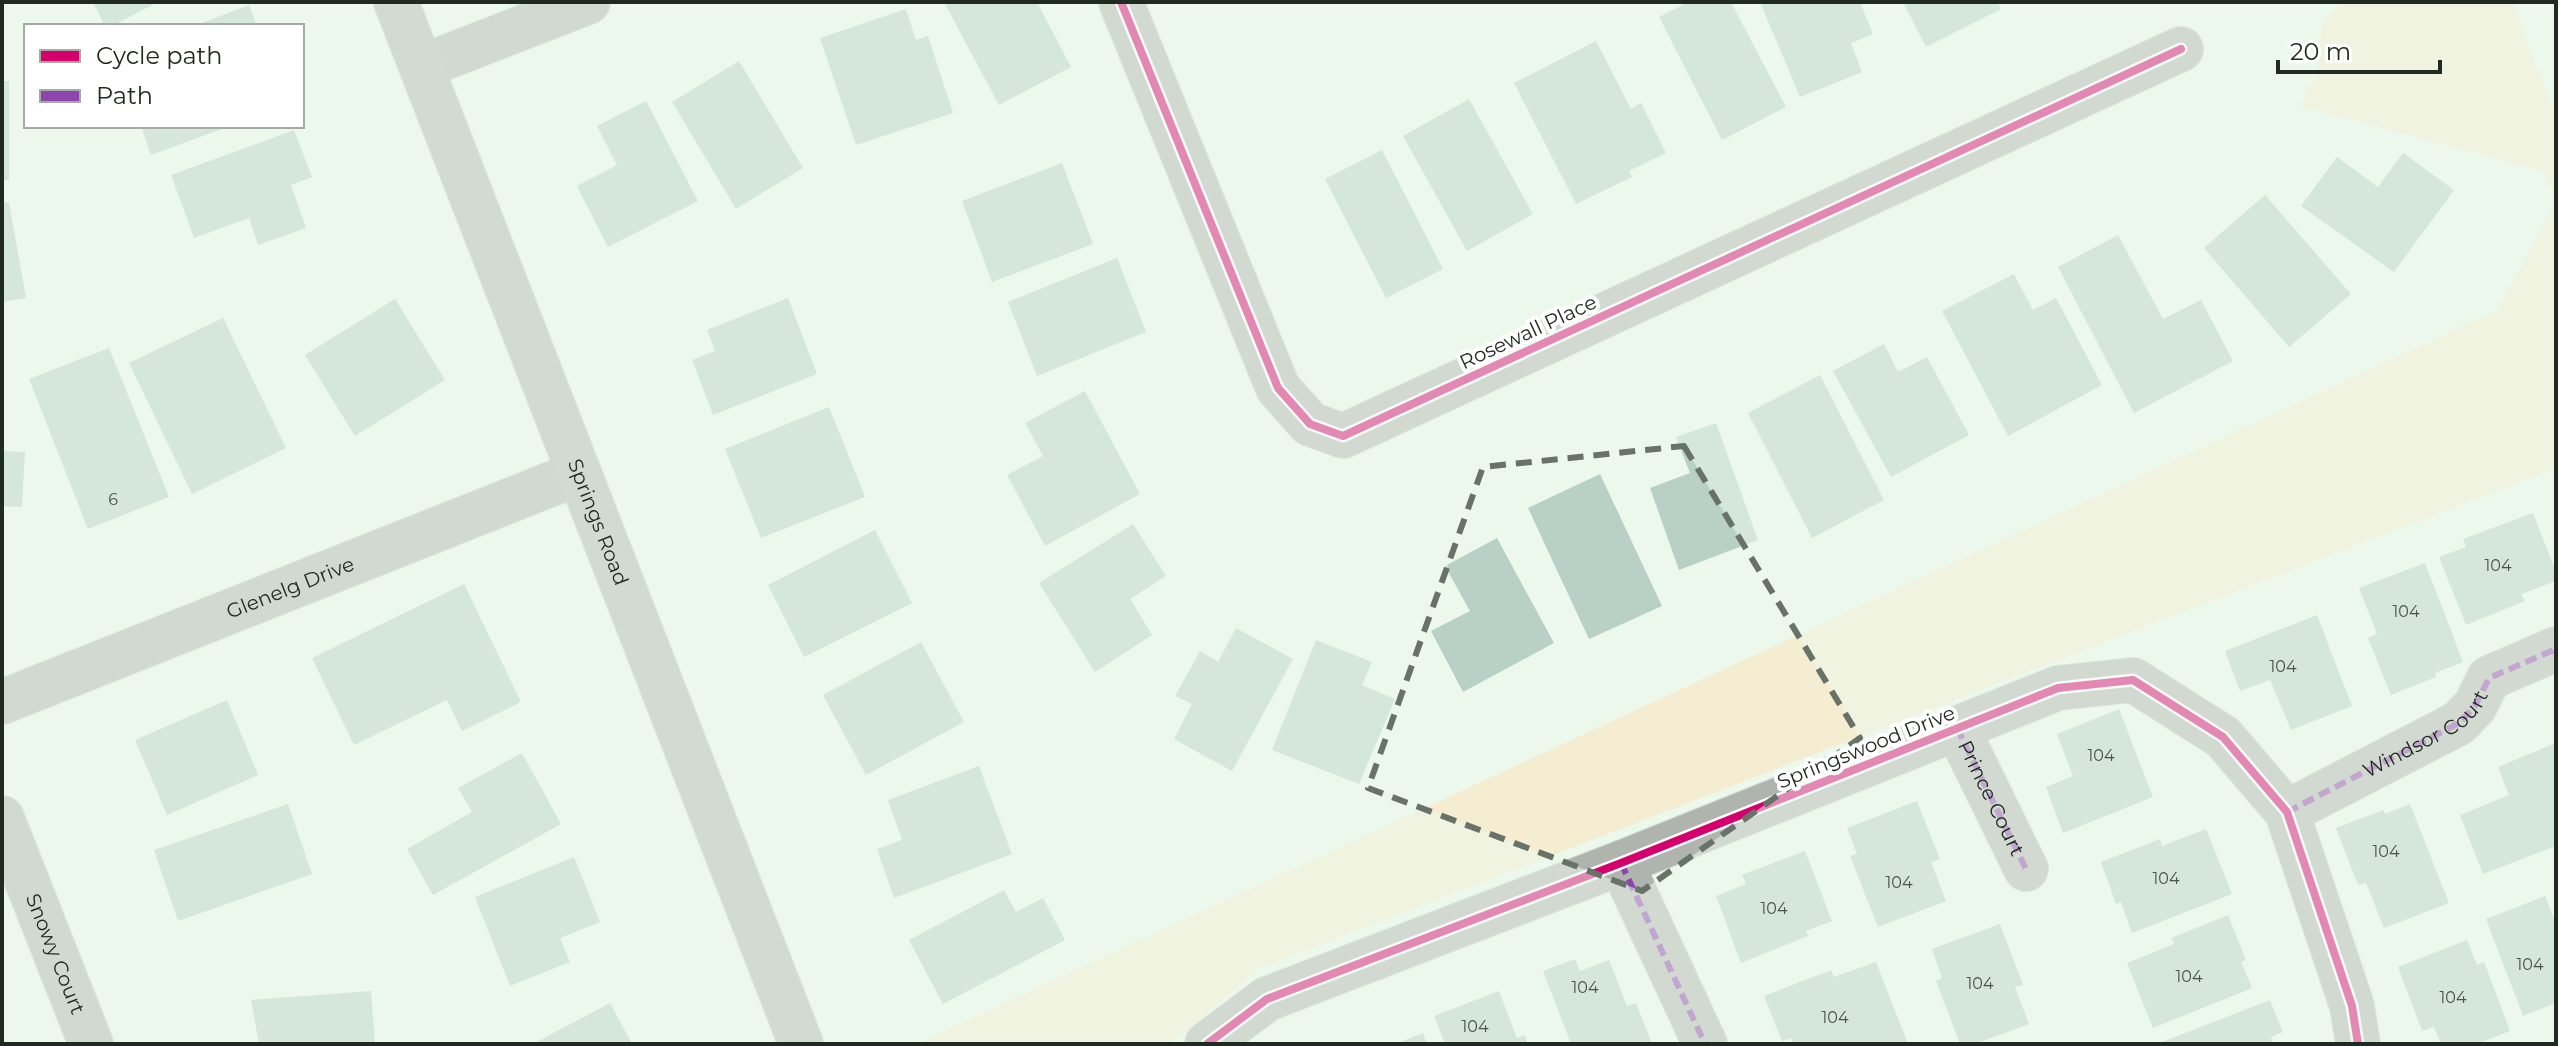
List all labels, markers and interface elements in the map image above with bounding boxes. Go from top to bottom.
legend [24,24,304,128]
scale bar [2278,24,2440,74]
text: 20 m [2290,37,2351,66]
text: Cycle path [96,41,223,70]
text: Path [96,81,153,110]
street label: Rosewall Place [1456,290,1600,374]
street label: Springs Road [563,455,634,589]
house number: 6 [108,490,118,509]
street label: Glenelg Drive [223,552,357,624]
house number: 104 [2485,556,2512,575]
house number: 104 [2393,602,2420,621]
house number: 104 [2270,657,2297,676]
street label: Windsor Court [2359,686,2493,783]
street label: Springswood Drive [1774,700,1958,794]
street label: Prince Court [1953,736,2030,860]
house number: 104 [2088,746,2115,765]
house number: 104 [2373,842,2400,861]
house number: 104 [2153,869,2180,888]
house number: 104 [1886,873,1913,892]
street label: Snowy Court [21,890,90,1018]
house number: 104 [1761,899,1788,918]
house number: 104 [2517,955,2544,974]
house number: 104 [2176,967,2203,986]
house number: 104 [1967,974,1994,993]
house number: 104 [1572,978,1599,997]
house number: 104 [2440,988,2467,1007]
house number: 104 [1822,1008,1849,1027]
house number: 104 [1462,1017,1489,1036]

